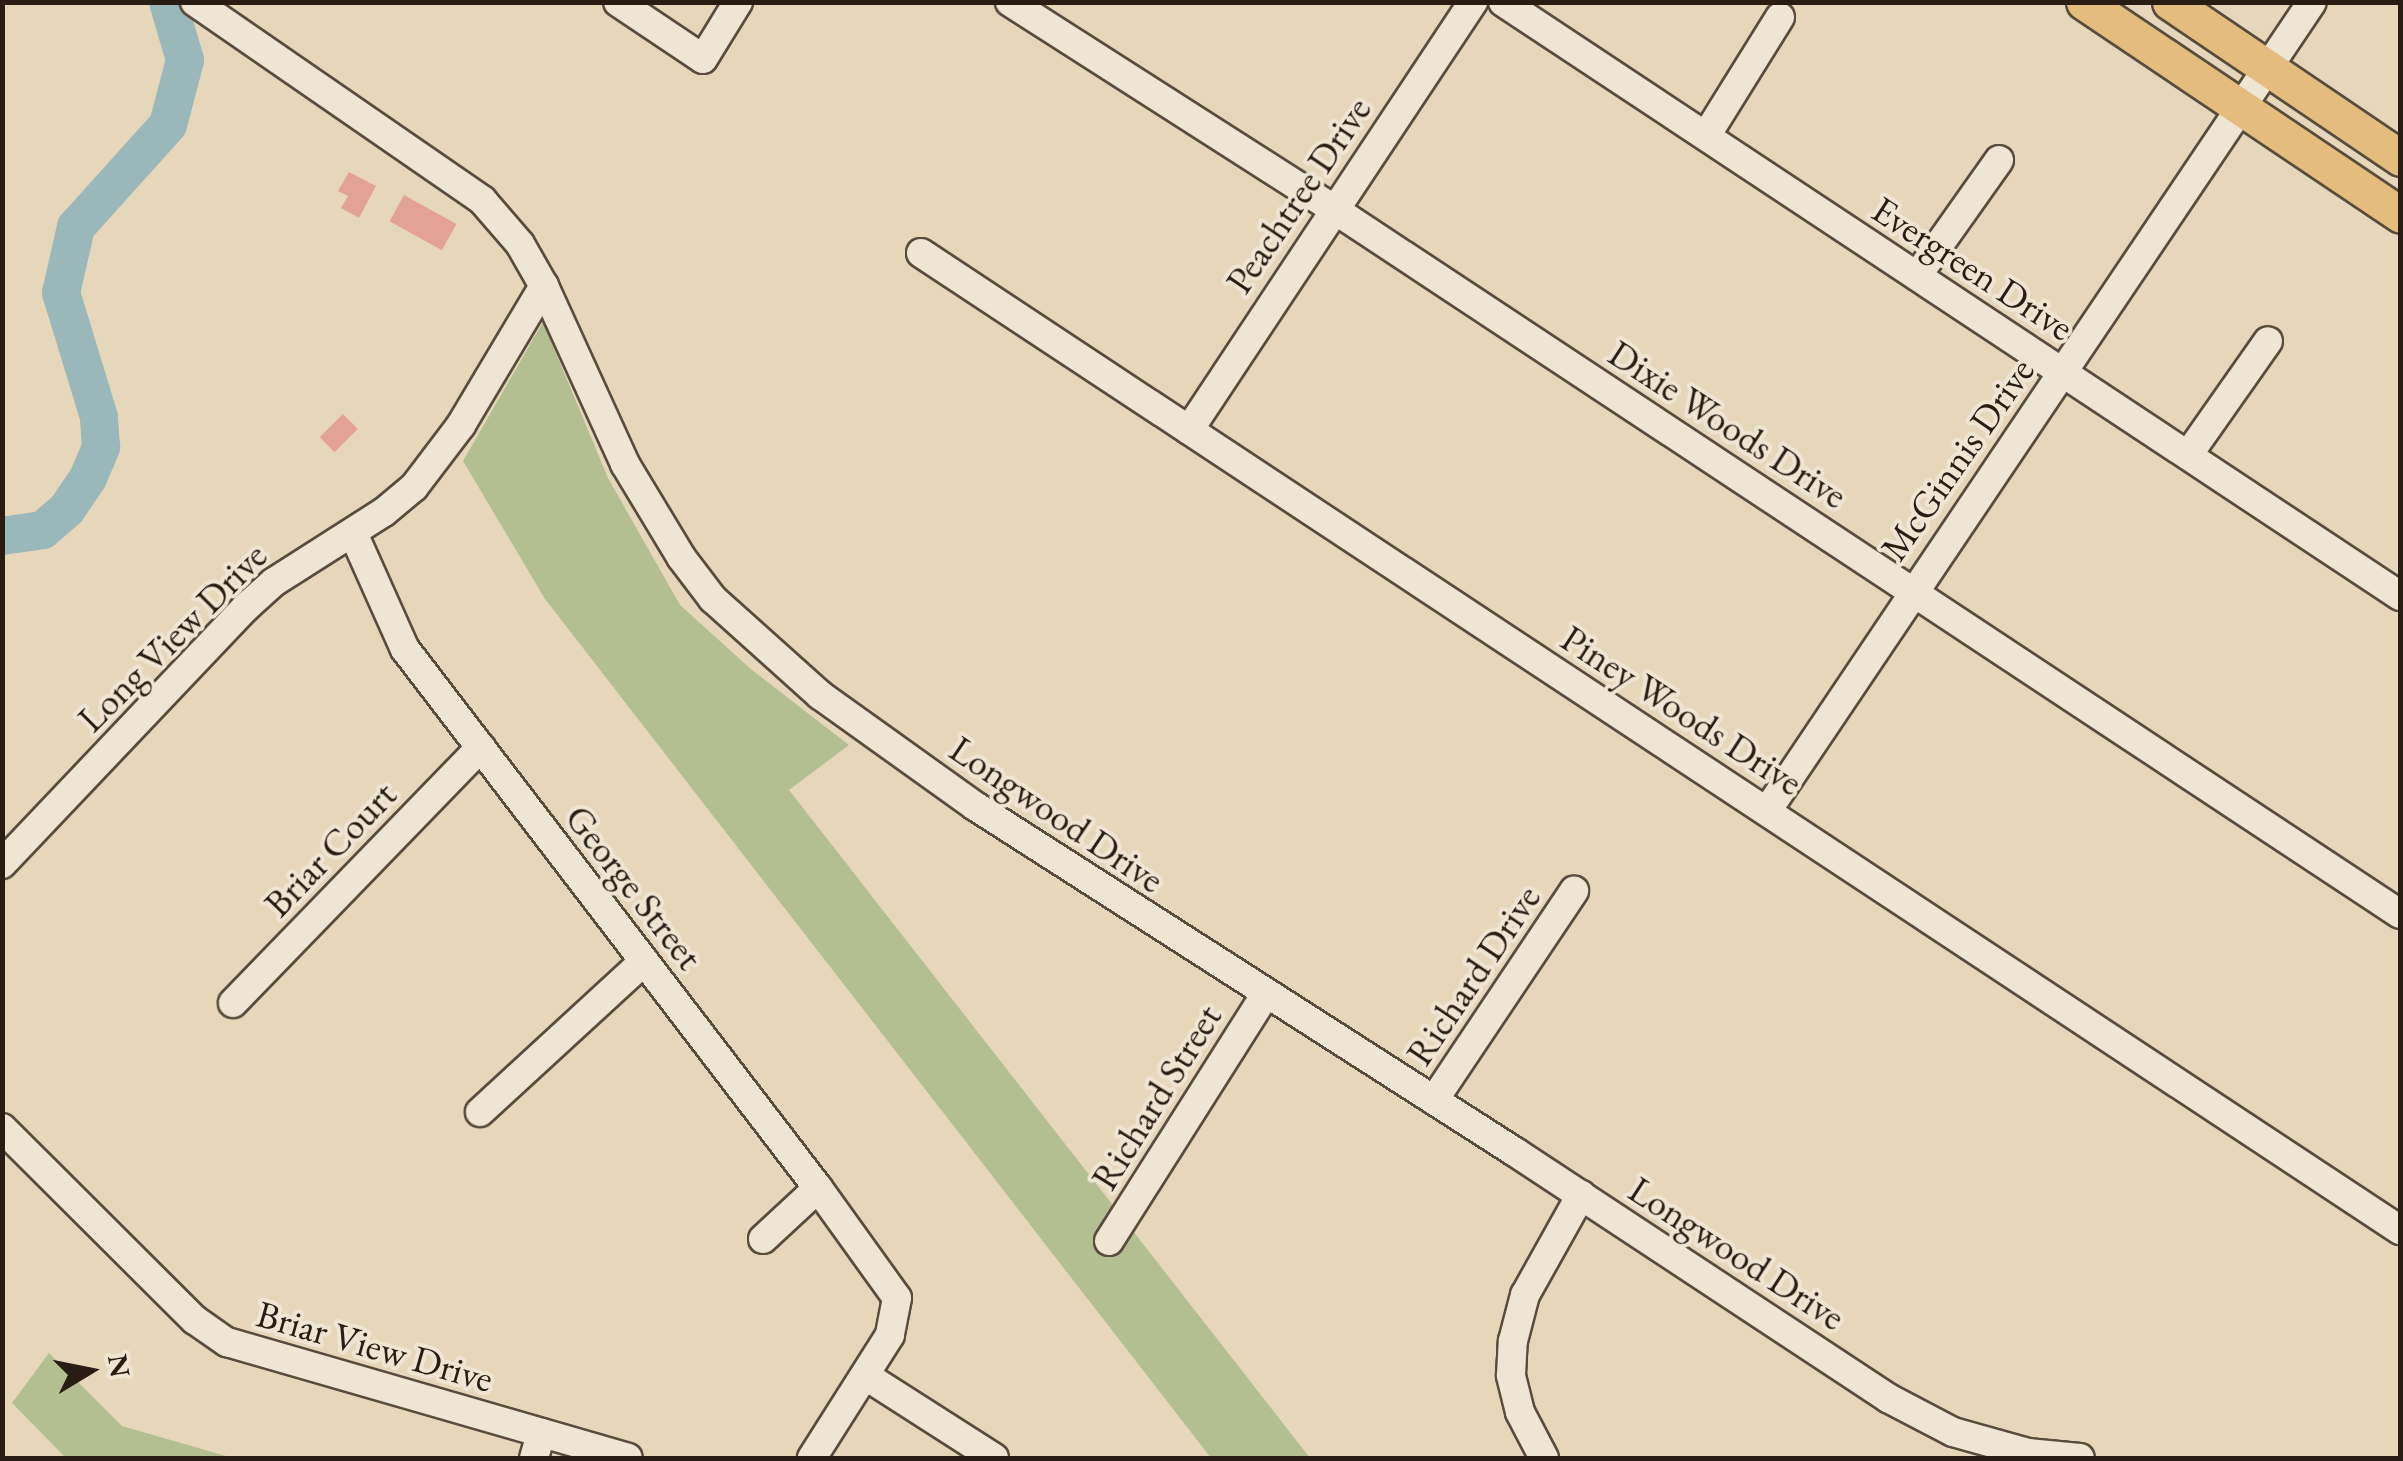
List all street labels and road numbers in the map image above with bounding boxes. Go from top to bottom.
street label: Peachtree Drive [1216,88,1380,302]
street label: Evergreen Drive [1864,186,2082,350]
street label: Dixie Woods Drive [1600,330,1856,518]
street label: McGinnis Drive [1871,349,2043,569]
street label: Long View Drive [68,533,276,741]
street label: Piney Woods Drive [1553,615,1811,805]
street label: Longwood Drive [941,726,1173,902]
street label: Briar Court [254,772,406,926]
street label: George Street [556,796,712,978]
street label: Richard Drive [1396,876,1550,1074]
street label: Richard Street [1081,996,1231,1198]
street label: Longwood Drive [1620,1166,1854,1340]
street label: Briar View Drive [252,1291,498,1401]

